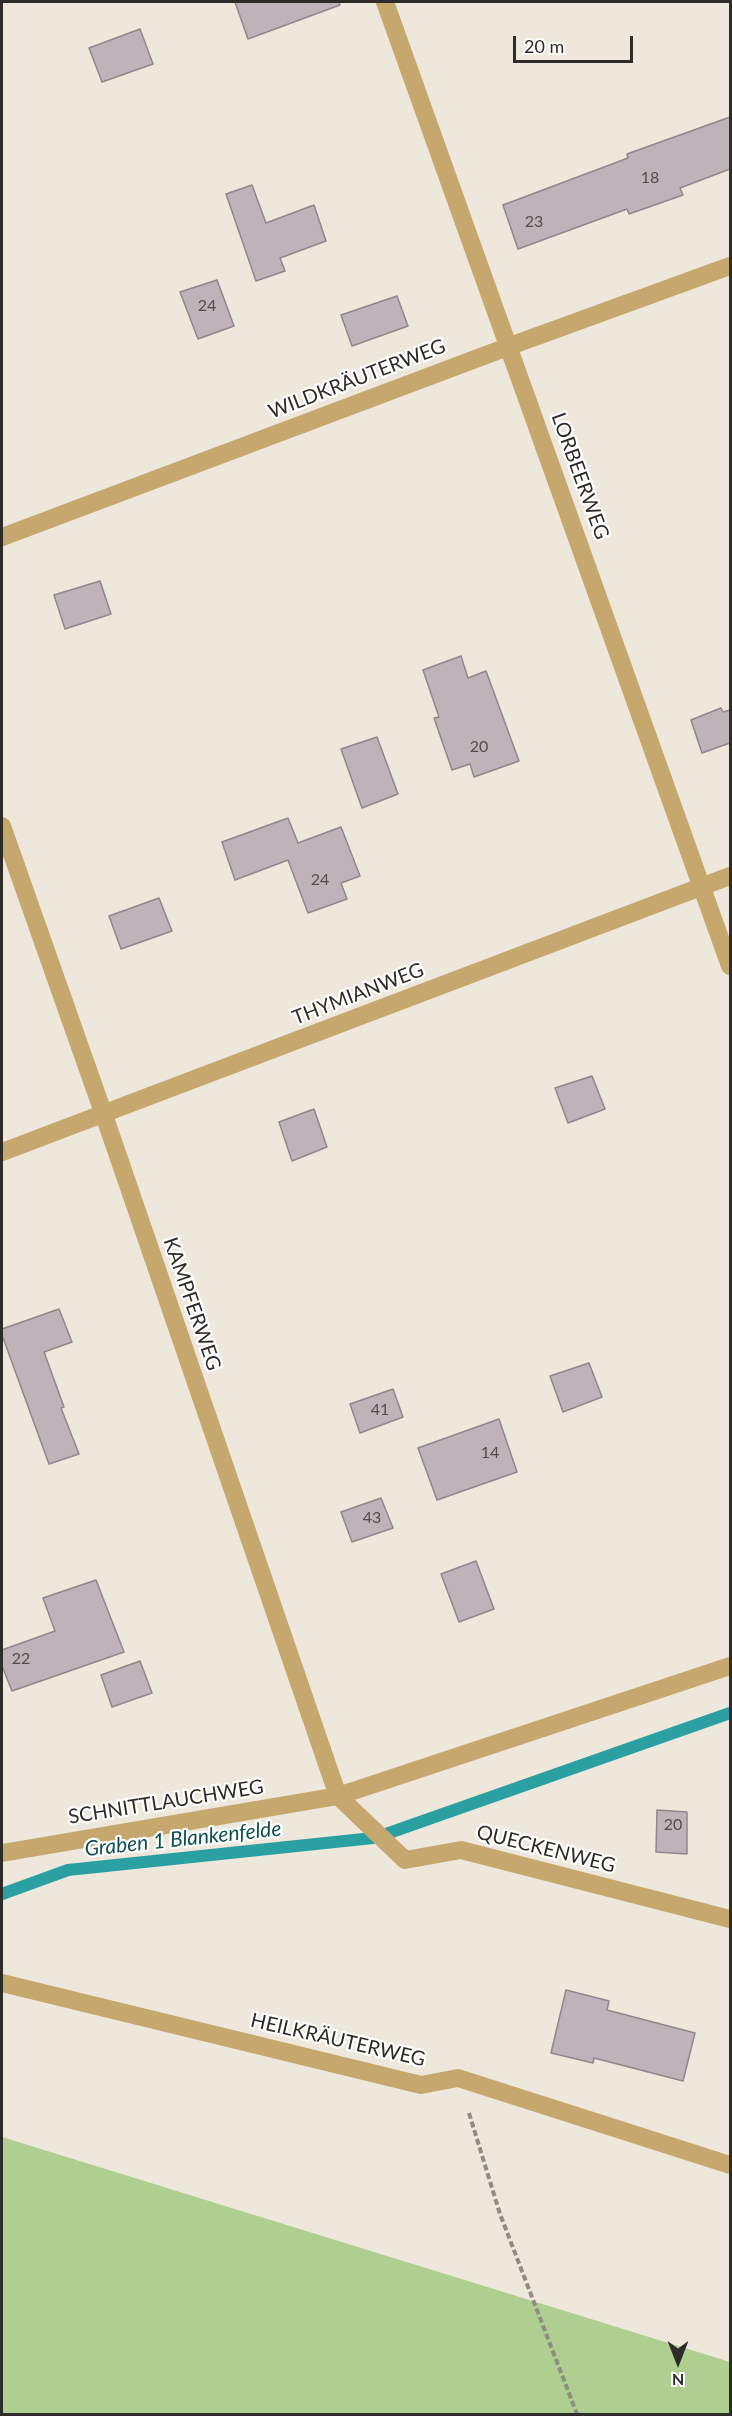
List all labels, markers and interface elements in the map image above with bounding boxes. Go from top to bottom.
scale bar [516,24,636,62]
text: 20 m [524,35,564,57]
house number: 18 [641,168,659,188]
house number: 23 [525,212,543,232]
house number: 24 [198,296,216,316]
street label: WILDKRÄUTERWEG [265,334,449,424]
street label: LORBEERWEG [546,409,614,543]
house number: 20 [470,737,488,757]
house number: 24 [311,870,329,890]
street label: THYMIANWEG [289,958,427,1030]
street label: KAMPFERWEG [158,1234,226,1374]
house number: 41 [371,1400,389,1420]
house number: 14 [481,1443,499,1463]
house number: 43 [363,1508,381,1528]
house number: 22 [12,1649,30,1669]
street label: SCHNITTLAUCHWEG [67,1775,265,1829]
house number: 20 [664,1815,682,1835]
water label: Graben 1 Blankenfelde [83,1816,283,1862]
street label: QUECKENWEG [474,1820,618,1878]
street label: HEILKRÄUTERWEG [248,2008,428,2072]
north arrow [648,2332,708,2392]
text: N [672,2371,684,2390]

